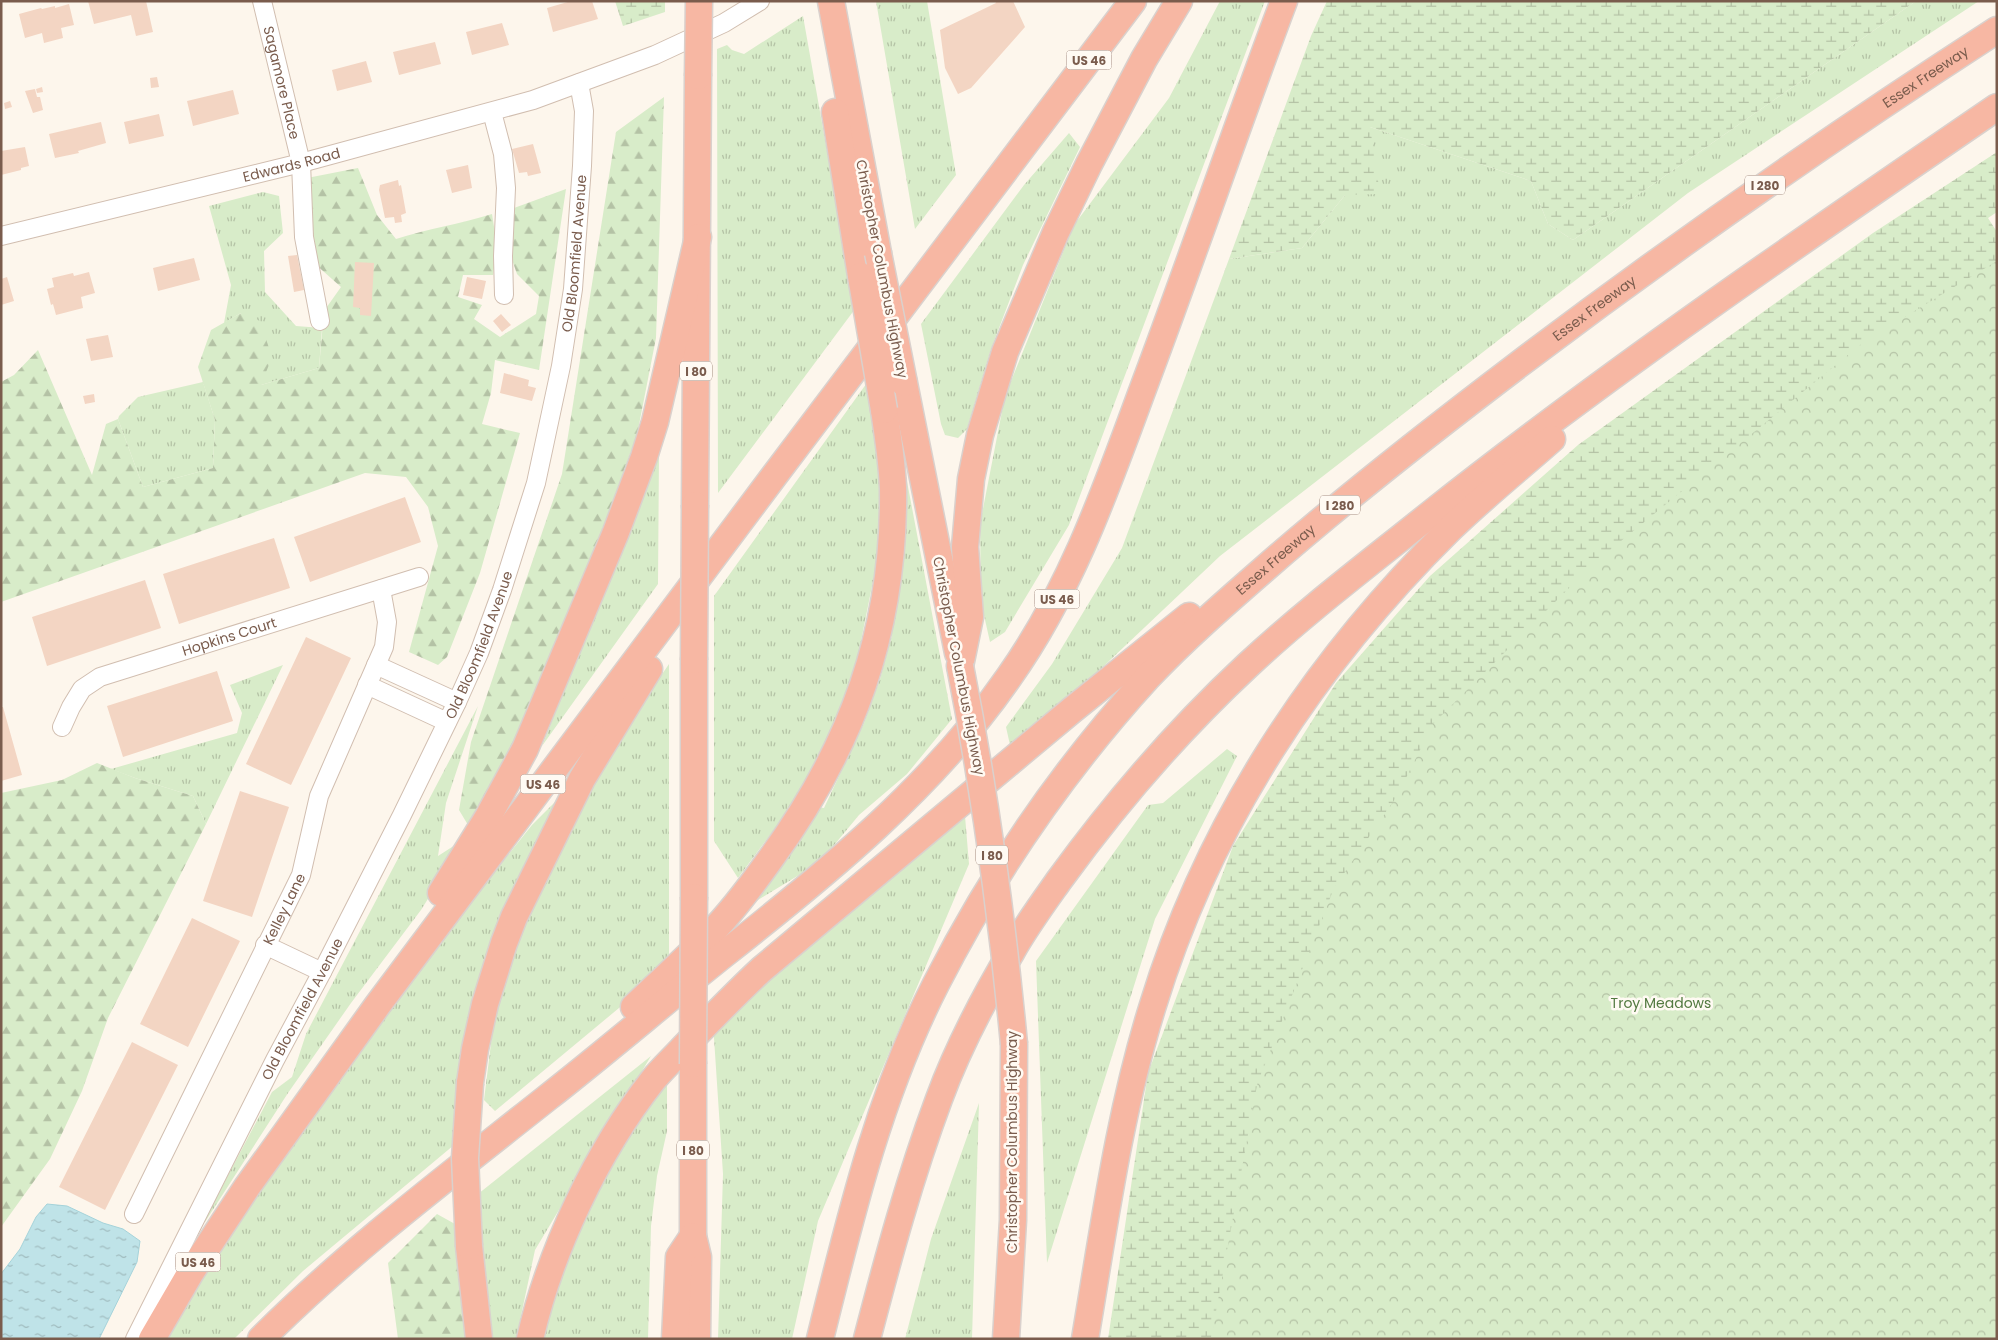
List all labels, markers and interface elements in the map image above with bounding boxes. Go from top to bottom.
street label: Sagamore Place [258,24,305,142]
street label: Essex Freeway [1878,41,1972,113]
road number: US 46 [1066,50,1112,70]
street label: Edwards Road [241,143,342,187]
street label: Christopher Columbus Highway [851,158,913,380]
street label: Old Bloomfield Avenue [556,174,591,334]
road number: I 280 [1745,176,1785,194]
street label: Essex Freeway [1548,271,1640,346]
road number: I 80 [680,362,712,381]
road number: I 280 [1320,496,1360,514]
street label: Essex Freeway [1231,519,1320,600]
street label: Christopher Columbus Highway [928,555,990,777]
street label: Old Bloomfield Avenue [440,568,518,722]
road number: US 46 [1034,590,1080,608]
street label: Hopkins Court [179,612,279,661]
road number: US 46 [520,774,566,794]
road number: I 80 [976,846,1008,864]
street label: Kelley Lane [258,870,310,948]
street label: Old Bloomfield Avenue [257,934,348,1083]
park label: Troy Meadows [1611,993,1711,1013]
street label: Christopher Columbus Highway [1002,1031,1022,1253]
road number: I 80 [677,1140,709,1160]
road number: US 46 [176,1252,220,1272]

